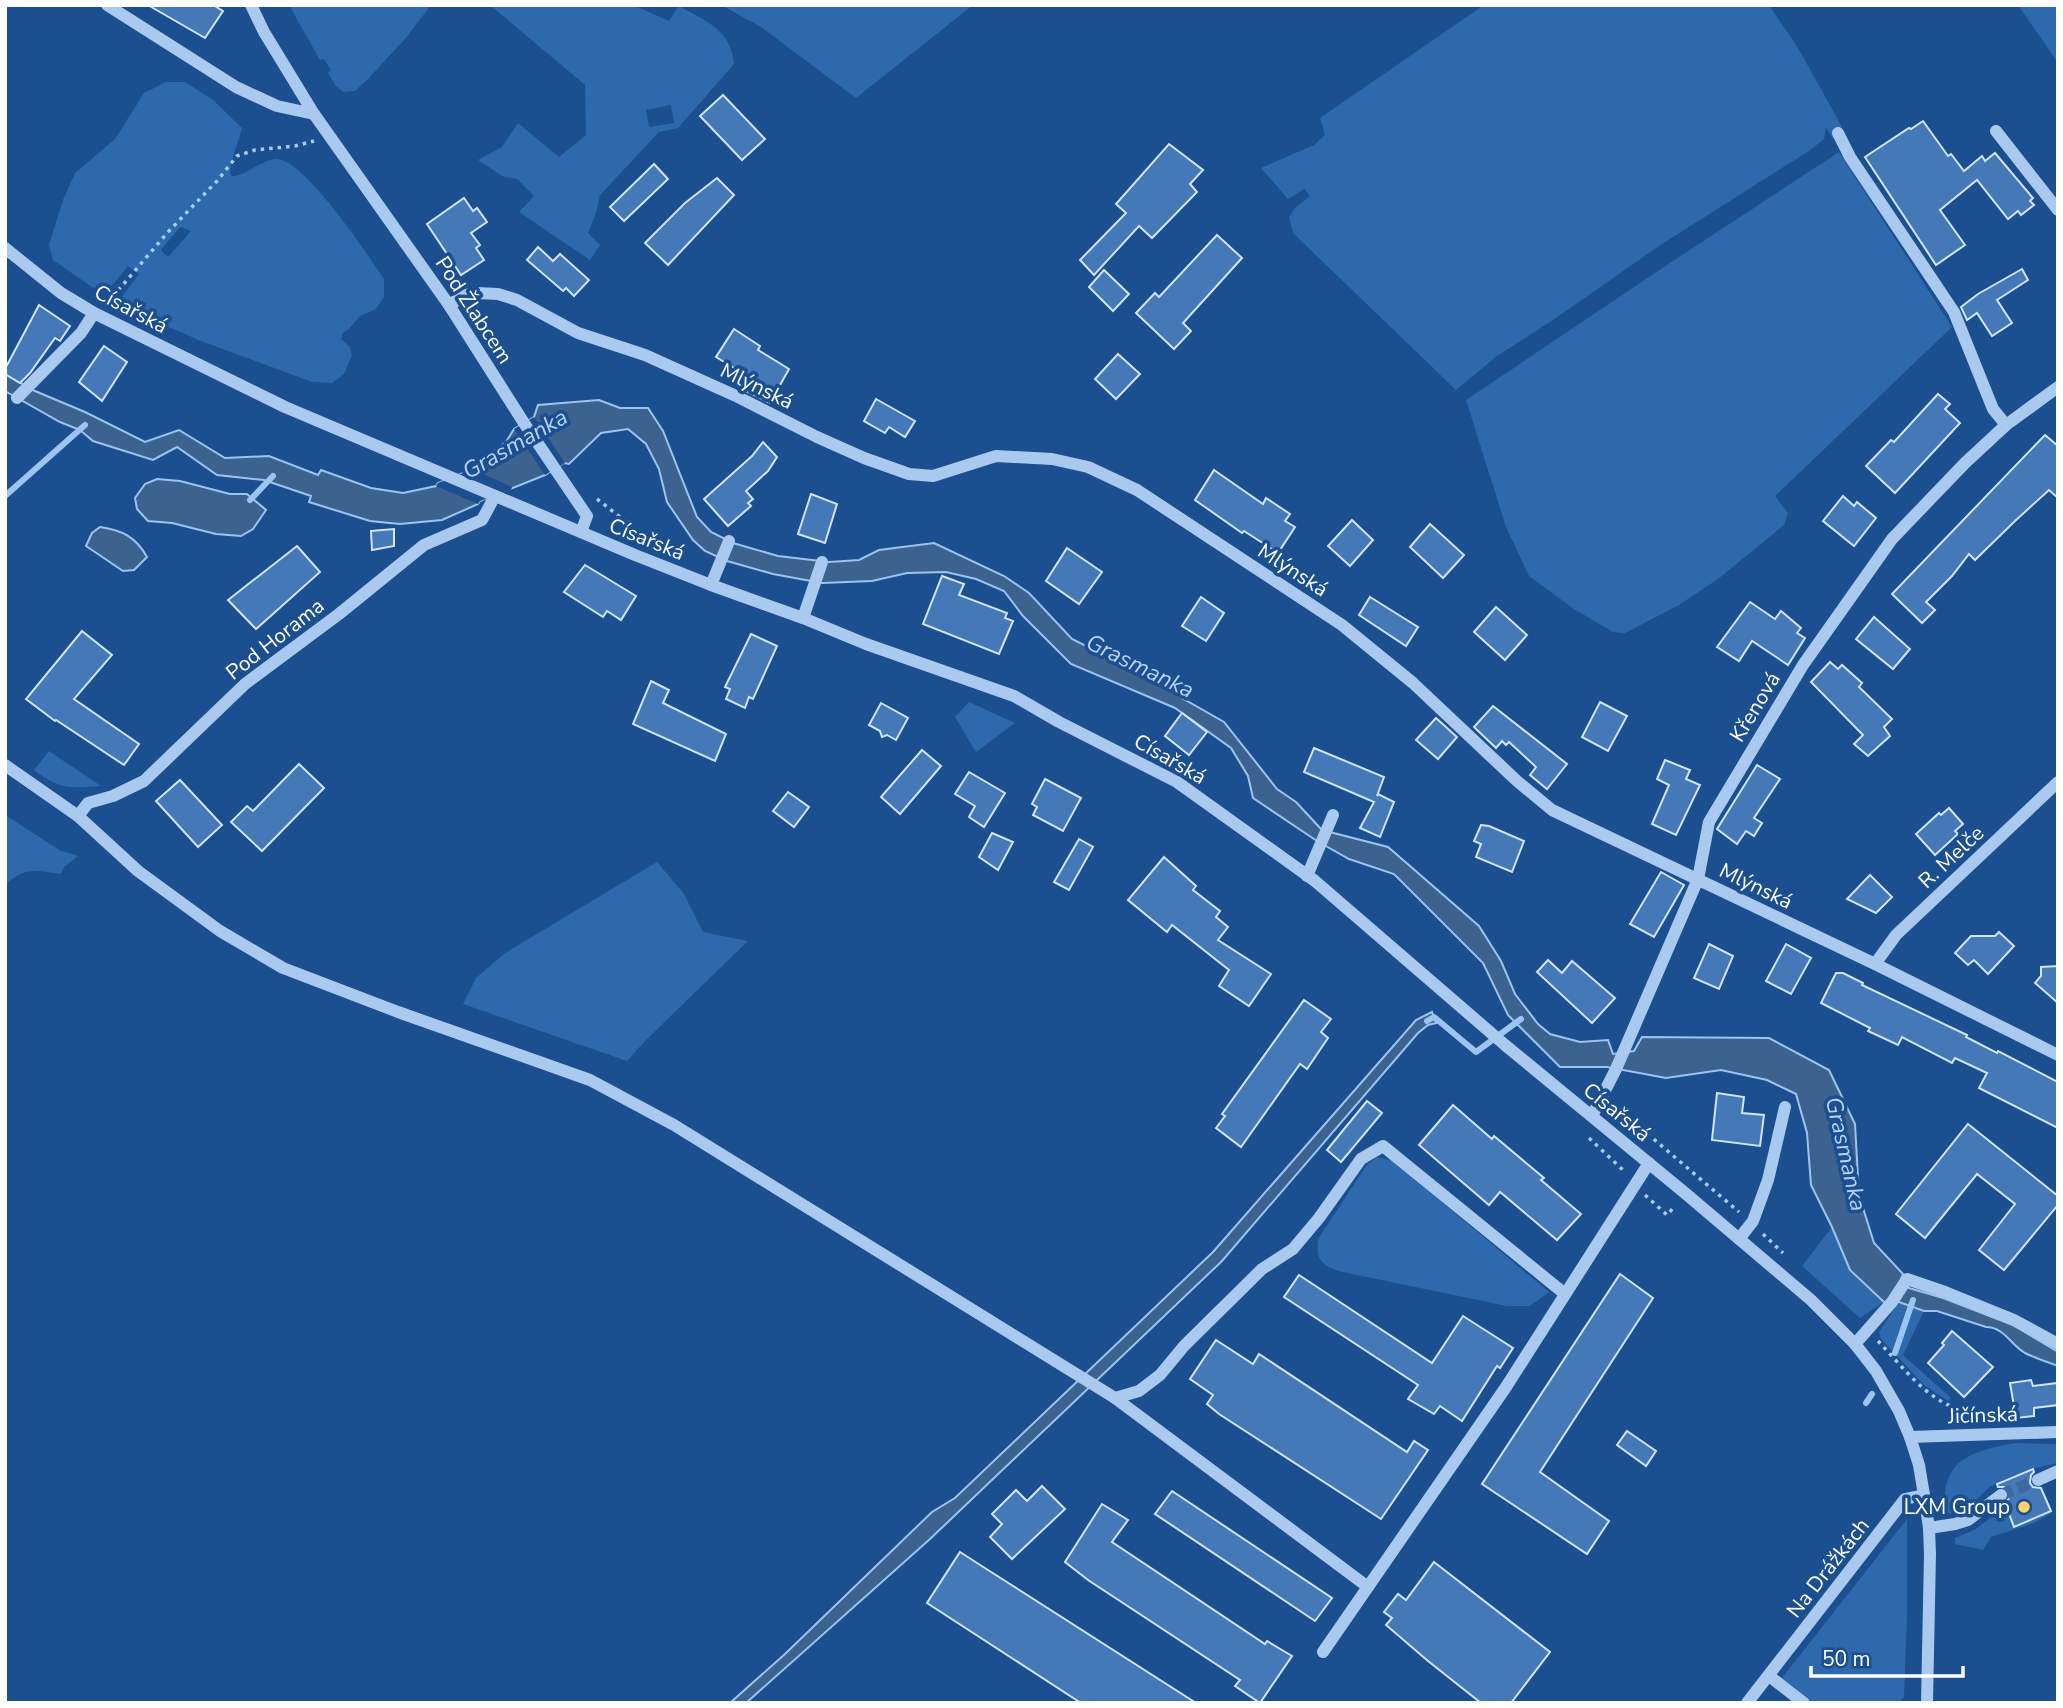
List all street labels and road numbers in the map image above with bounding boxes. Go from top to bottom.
street label: Pod Žlabcem [429,251,519,369]
street label: Císařská [89,278,173,340]
street label: Mlýnská [716,356,798,416]
street label: Císařská [605,511,689,567]
street label: Mlýnská [1253,537,1333,603]
street label: Pod Horama [220,592,330,686]
street label: Křenová [1723,667,1787,747]
street label: Císařská [1129,727,1211,791]
street label: R. Melče [1912,819,1990,895]
street label: Mlýnská [1715,856,1797,916]
street label: Císařská [1577,1076,1657,1148]
street label: Jičínská [1947,1400,2018,1430]
street label: Na Drážkách [1780,1512,1876,1624]

